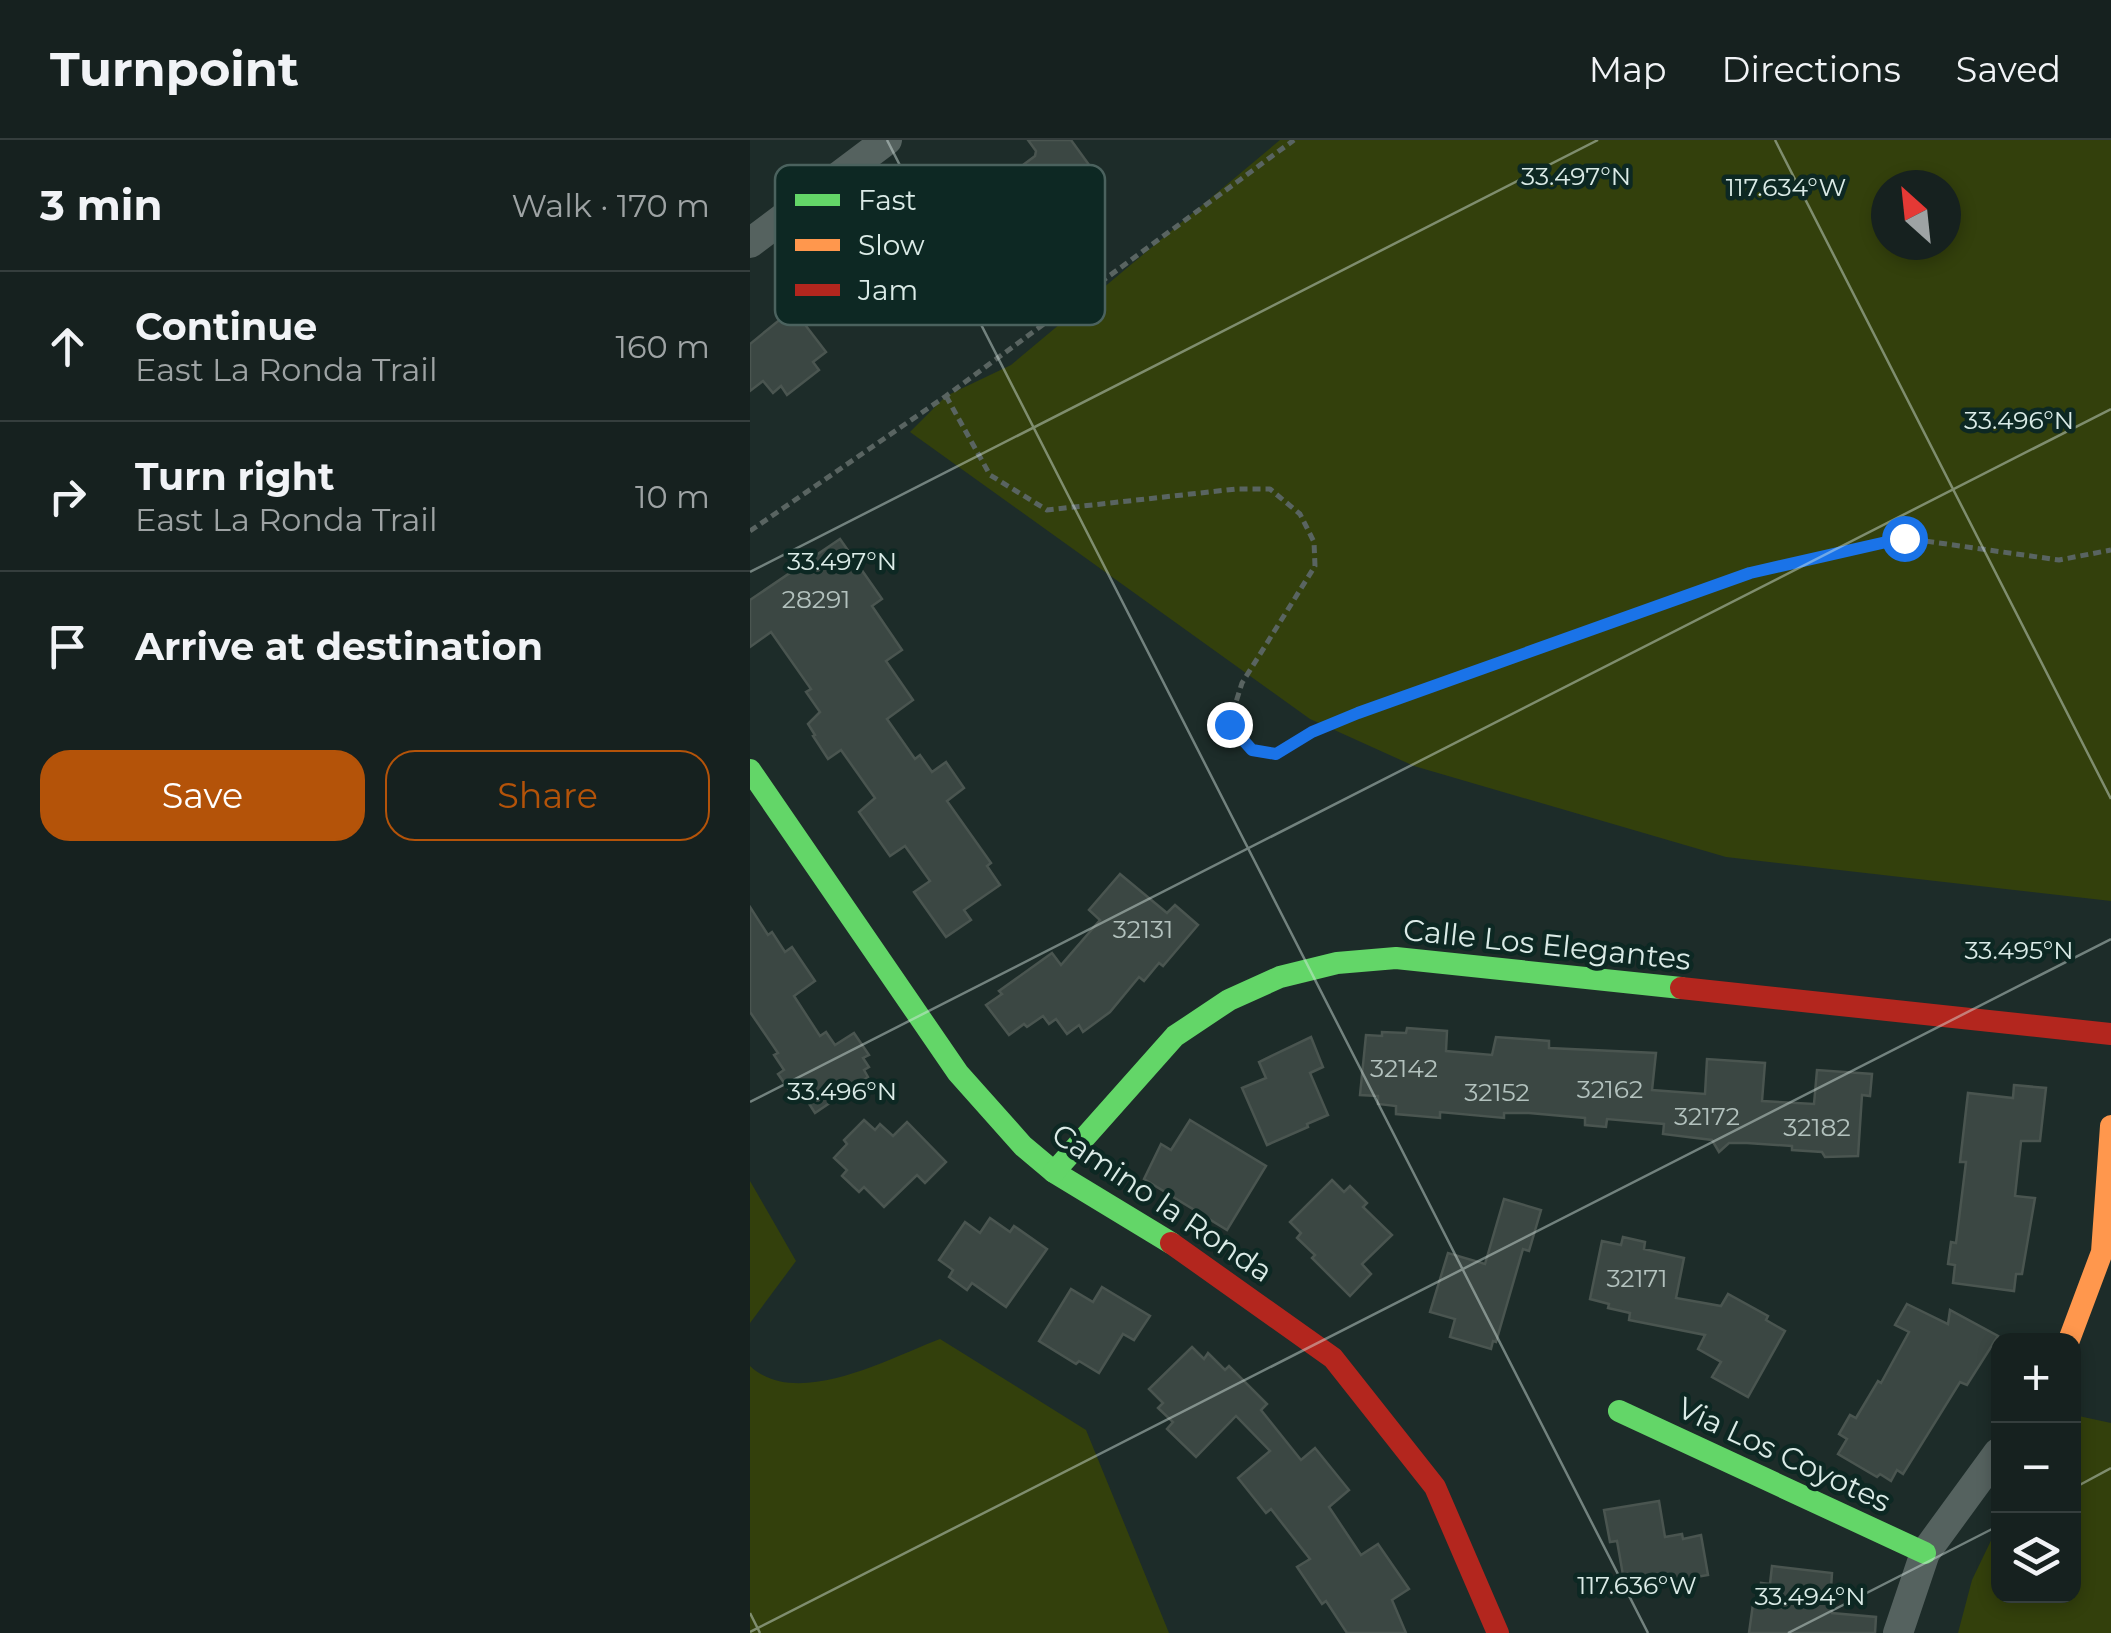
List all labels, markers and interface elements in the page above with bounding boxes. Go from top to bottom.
text: Turnpoint [50,40,299,98]
text: Map [1589,48,1667,91]
text: Directions [1722,48,1901,91]
text: Saved [1956,48,2061,91]
text: 33.497°N [1521,161,1631,191]
legend [775,165,1105,325]
north arrow [1871,170,1961,260]
text: 117.634°W [1726,172,1846,202]
text: 3 min [40,179,162,231]
text: Fast [858,183,917,217]
text: Walk · 170 m [511,186,710,225]
text: Slow [858,228,925,262]
text: Jam [857,273,918,307]
text: Continue [135,303,317,350]
icon: ahead [40,319,95,374]
text: 160 m [615,327,710,366]
text: East La Ronda Trail [135,350,438,389]
text: 33.496°N [1964,405,2074,435]
text: Turn right [135,453,334,500]
icon: right [40,469,95,524]
text: 10 m [635,477,710,516]
text: East La Ronda Trail [135,500,438,539]
route start [1882,516,1928,562]
text: 33.497°N [787,546,897,576]
house number: 28291 [782,584,850,614]
icon: arrive [40,619,95,674]
text: Arrive at destination [135,623,543,670]
route end [1207,702,1253,748]
button: Save [40,750,365,841]
button: Share [385,750,710,841]
street label: Calle Los Elegantes [1402,911,1693,978]
house number: 32131 [1113,914,1173,944]
text: 33.495°N [1964,935,2074,965]
house number: 32142 [1370,1053,1438,1083]
house number: 32162 [1577,1074,1643,1104]
text: 33.496°N [787,1076,897,1106]
house number: 32152 [1464,1077,1530,1107]
house number: 32172 [1674,1101,1740,1131]
house number: 32182 [1783,1112,1851,1142]
street label: Camino la Ronda [1045,1115,1280,1290]
house number: 32171 [1606,1263,1668,1293]
map controls [1991,1333,2081,1603]
button: + [1991,1333,2081,1423]
street label: Via Los Coyotes [1672,1389,1897,1520]
button: − [1991,1423,2081,1513]
button: layers [1991,1513,2081,1603]
text: 117.636°W [1577,1570,1697,1600]
text: 33.494°N [1754,1581,1866,1611]

